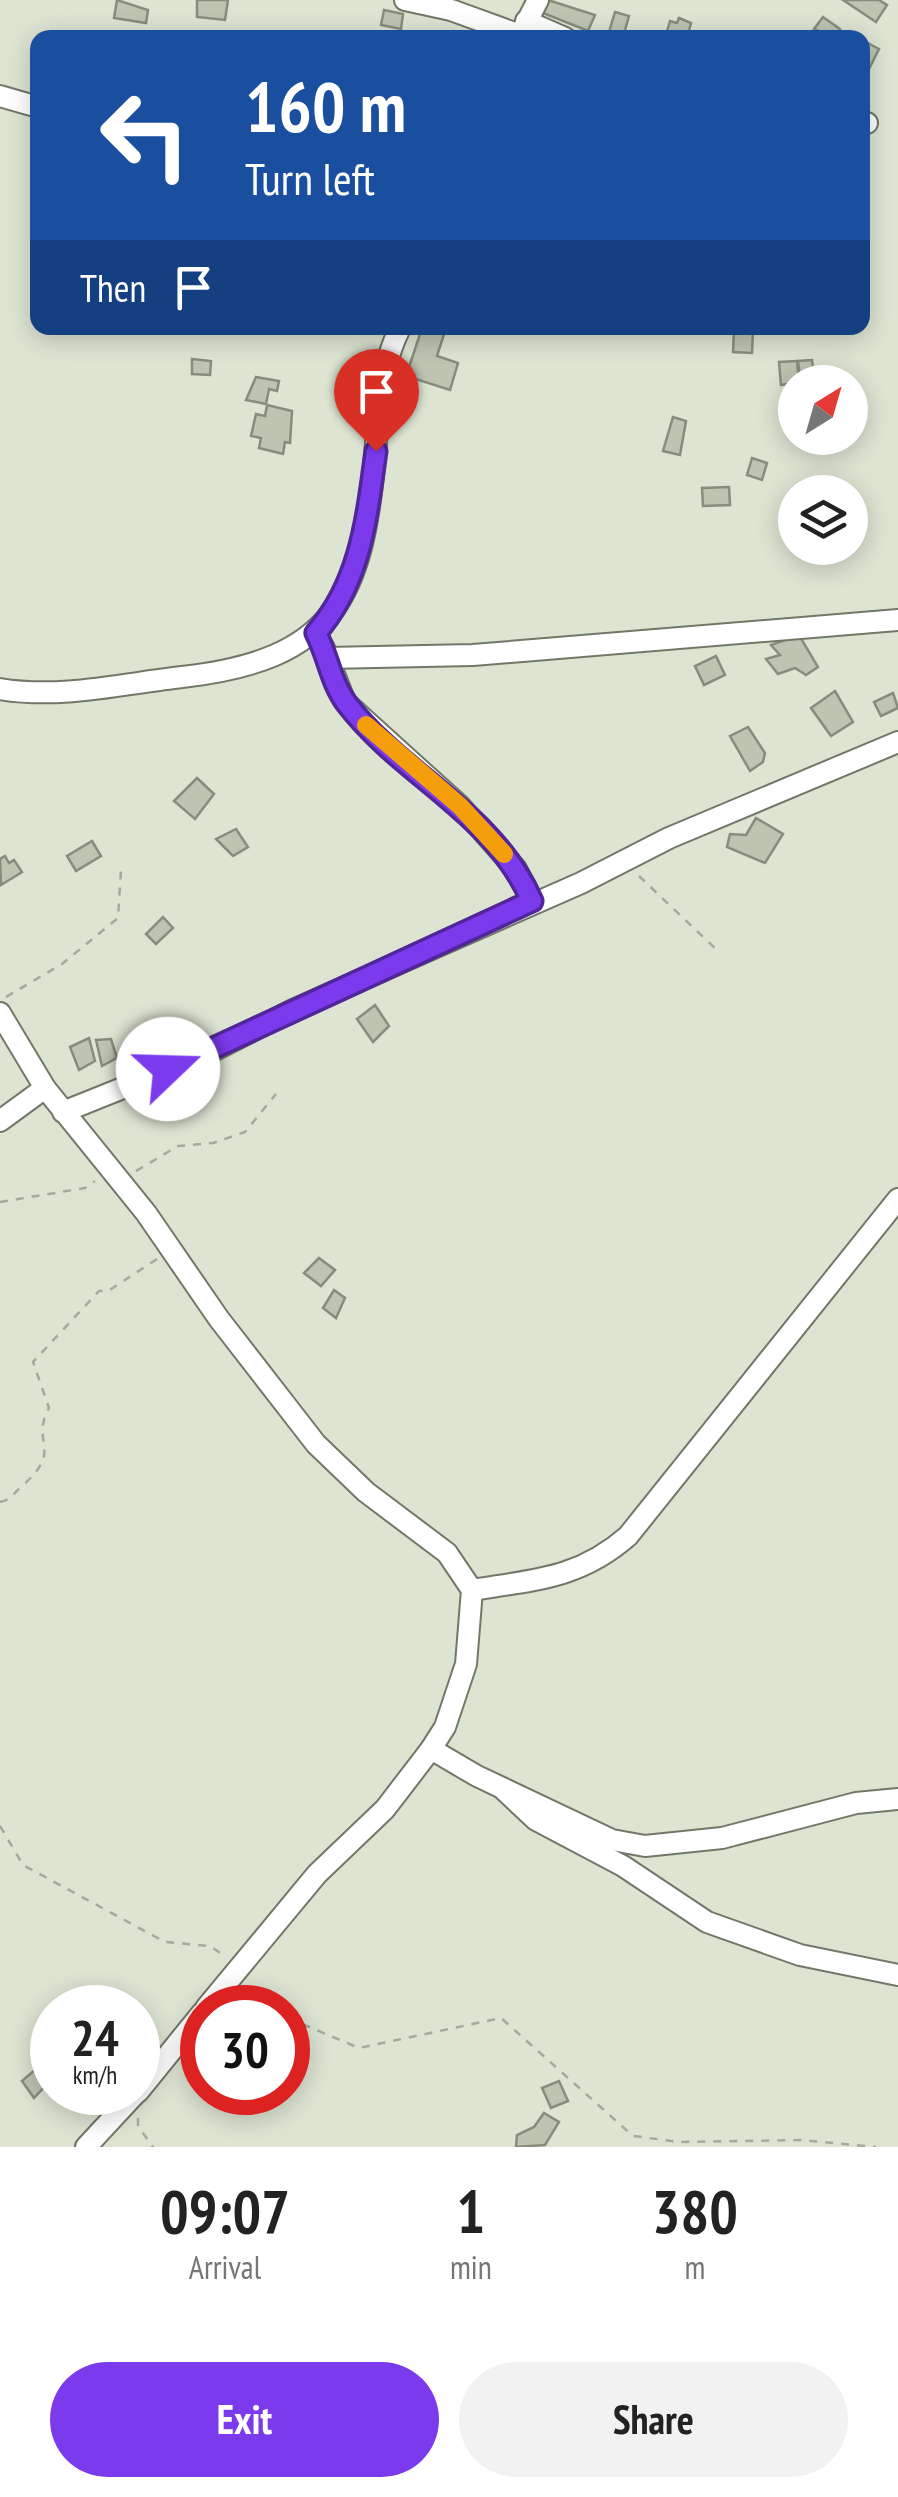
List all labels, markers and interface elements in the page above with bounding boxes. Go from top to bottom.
text: 160 m [245,61,406,151]
icon: left [80,70,210,200]
text: Turn left [245,149,375,207]
icon: arrive [166,260,221,315]
text: Then [80,263,146,312]
pin [334,349,419,452]
icon: arrive [349,364,404,419]
north arrow [778,365,868,455]
map controls [778,365,868,565]
button: layers [778,475,868,565]
position arrow [116,1017,220,1121]
speed limit sign: 30 [180,1985,310,2115]
text: 24 [71,2005,119,2070]
text: km/h [73,2059,117,2091]
text: 09:07 [160,2172,290,2250]
text: 1 [457,2172,485,2250]
text: 380 [652,2172,738,2250]
text: Arrival [189,2246,261,2288]
text: min [450,2246,492,2288]
text: m [684,2246,705,2288]
button: Exit [50,2362,439,2477]
button: Share [459,2362,848,2477]

